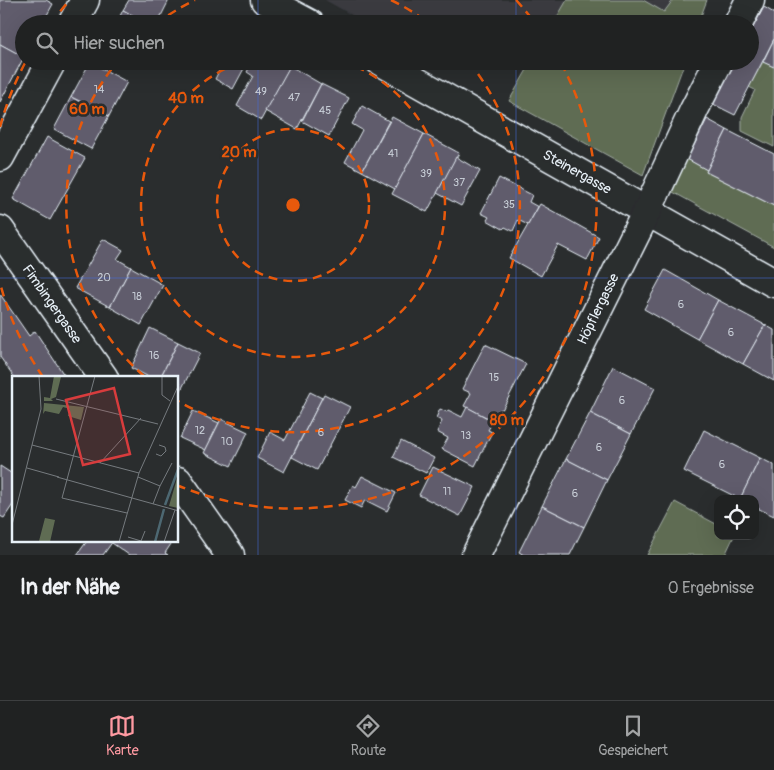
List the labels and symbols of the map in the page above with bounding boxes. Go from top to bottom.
house number: 14 [94,83,105,96]
house number: 49 [255,85,267,98]
text: 40 m [168,89,204,108]
house number: 47 [288,91,300,104]
text: 60 m [69,100,105,119]
house number: 45 [319,104,331,117]
text: 20 m [221,143,257,162]
street label: Steinergasse [540,146,614,198]
house number: 41 [388,147,398,160]
house number: 39 [420,167,432,180]
house number: 37 [453,176,465,189]
centre of rings [284,196,302,214]
house number: 35 [503,198,515,211]
street label: Fimbingergasse [19,261,85,347]
house number: 20 [97,271,111,284]
street label: Höpflergasse [573,271,623,347]
house number: 18 [132,290,142,303]
house number: 6 [678,298,684,311]
house number: 6 [728,326,734,339]
house number: 16 [149,349,159,362]
house number: 15 [489,371,499,384]
inset map [12,376,179,542]
house number: 6 [619,394,625,407]
text: 80 m [490,411,524,430]
house number: 12 [195,424,205,437]
house number: 6 [318,426,324,439]
house number: 13 [461,429,471,442]
house number: 10 [221,435,233,448]
house number: 6 [596,441,602,454]
house number: 6 [719,458,725,471]
house number: 11 [443,485,451,498]
house number: 6 [572,487,578,500]

